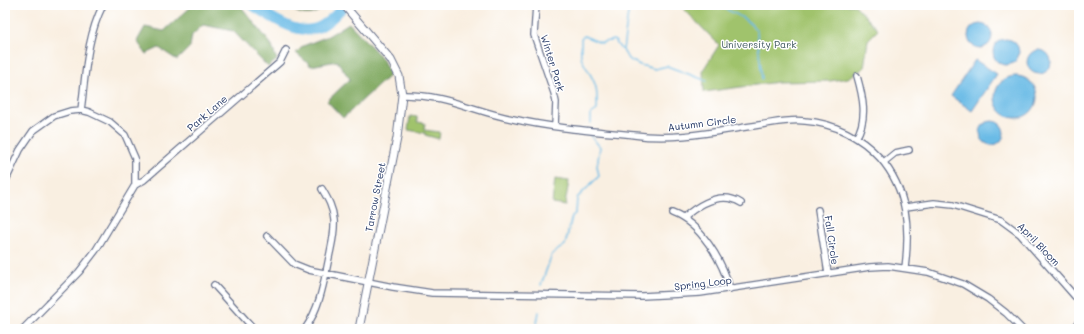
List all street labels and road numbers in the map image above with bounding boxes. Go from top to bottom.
street label: Winter Park [538,33,568,93]
street label: Park Lane [184,92,230,134]
street label: Autumn Circle [667,112,737,134]
street label: Tarrow Street [361,161,389,233]
street label: Fall Circle [822,214,842,266]
street label: April Bloom [1015,219,1063,269]
street label: Spring Loop [674,273,732,293]

